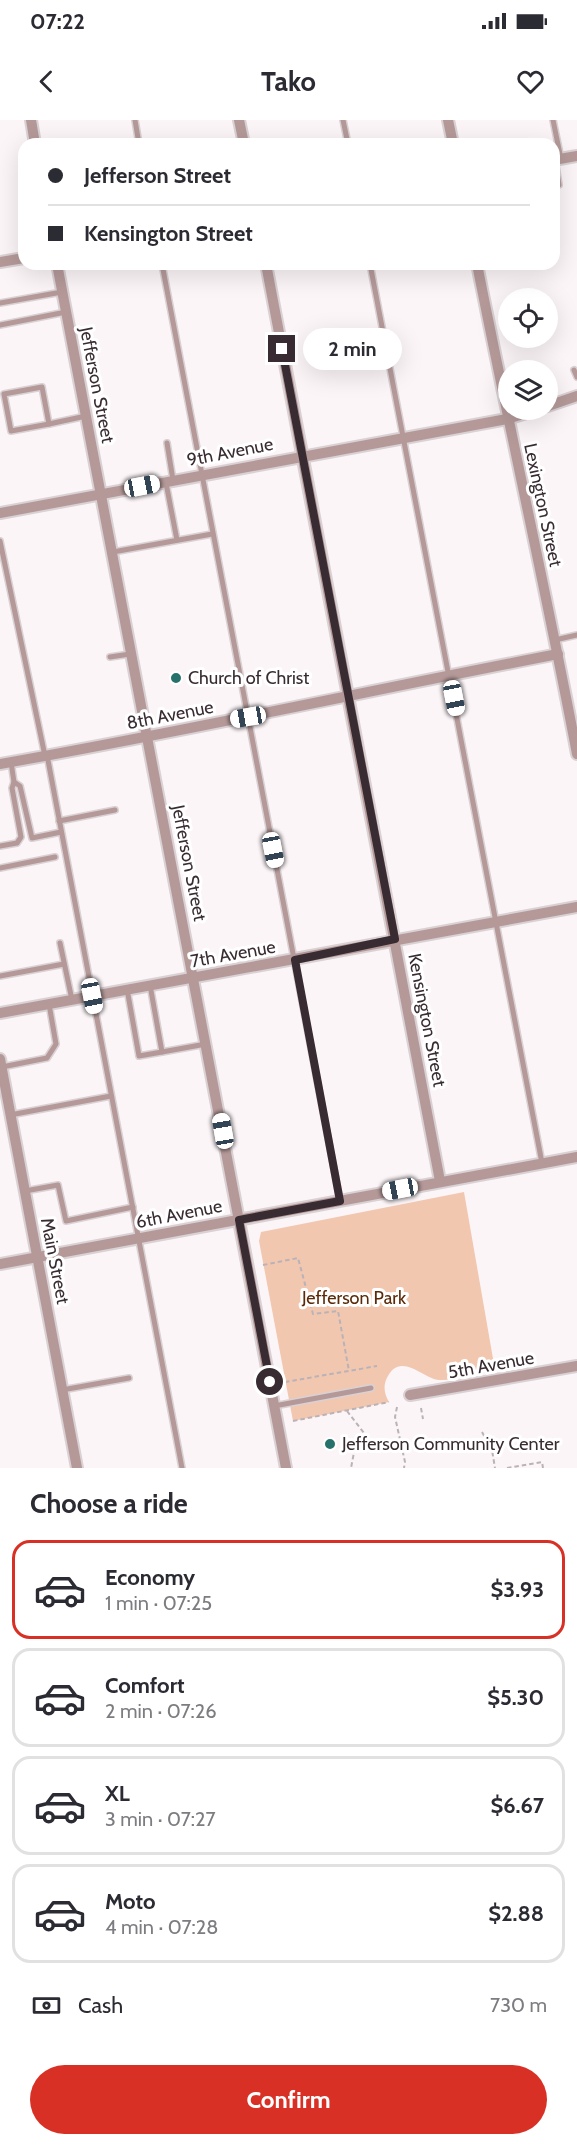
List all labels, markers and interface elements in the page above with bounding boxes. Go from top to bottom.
text: 07:22 [30,8,85,35]
icon: back [30,65,63,98]
text: Tako [261,65,316,98]
icon: heart [514,65,547,98]
text: Jefferson Street [84,162,231,189]
text: Kensington Street [84,220,253,247]
map controls [498,288,558,420]
button: locate [498,288,558,348]
street label: Jefferson Street [75,324,119,445]
callout: 2 min [303,328,402,370]
route end [268,335,295,362]
text: 2 min [328,337,377,361]
button: layers [498,360,558,420]
street label: 9th Avenue [185,433,275,471]
street label: Lexington Street [519,441,567,569]
car [123,474,161,498]
place label: Church of Christ [188,667,309,689]
marker: Church of Christ [169,671,183,685]
car [442,679,466,717]
street label: 8th Avenue [125,696,215,734]
car [229,705,267,729]
street label: Jefferson Street [167,802,211,923]
car [261,831,285,869]
street label: 7th Avenue [189,936,277,972]
street label: Kensington Street [403,951,451,1089]
car [80,977,104,1015]
car [211,1112,235,1150]
car [381,1177,419,1201]
street label: 6th Avenue [134,1195,224,1233]
street label: Main Street [36,1216,74,1306]
park label: Jefferson Park [301,1287,407,1309]
street label: 5th Avenue [446,1347,536,1383]
route start [256,1368,283,1395]
place label: Jefferson Community Center [341,1433,560,1455]
marker: Jefferson Community Center [323,1437,337,1451]
text: Choose a ride [30,1487,188,1520]
icon: car [33,1563,87,1617]
text: Economy [105,1564,195,1591]
text: $3.93 [491,1576,544,1603]
text: 1 min · 07:25 [105,1591,212,1615]
icon: car [33,1671,87,1725]
text: Comfort [105,1672,184,1699]
text: $5.30 [487,1684,544,1711]
text: 2 min · 07:26 [105,1699,217,1723]
icon: car [33,1779,87,1833]
text: XL [105,1780,130,1807]
text: $6.67 [490,1792,544,1819]
text: 3 min · 07:27 [105,1807,216,1831]
icon: car [33,1887,87,1941]
text: Moto [105,1888,156,1915]
text: $2.88 [488,1900,544,1927]
text: 4 min · 07:28 [105,1915,218,1939]
icon: cash [30,1989,63,2022]
text: Cash [78,1992,123,2019]
text: 730 m [490,1993,547,2017]
button: Confirm [30,2065,547,2134]

